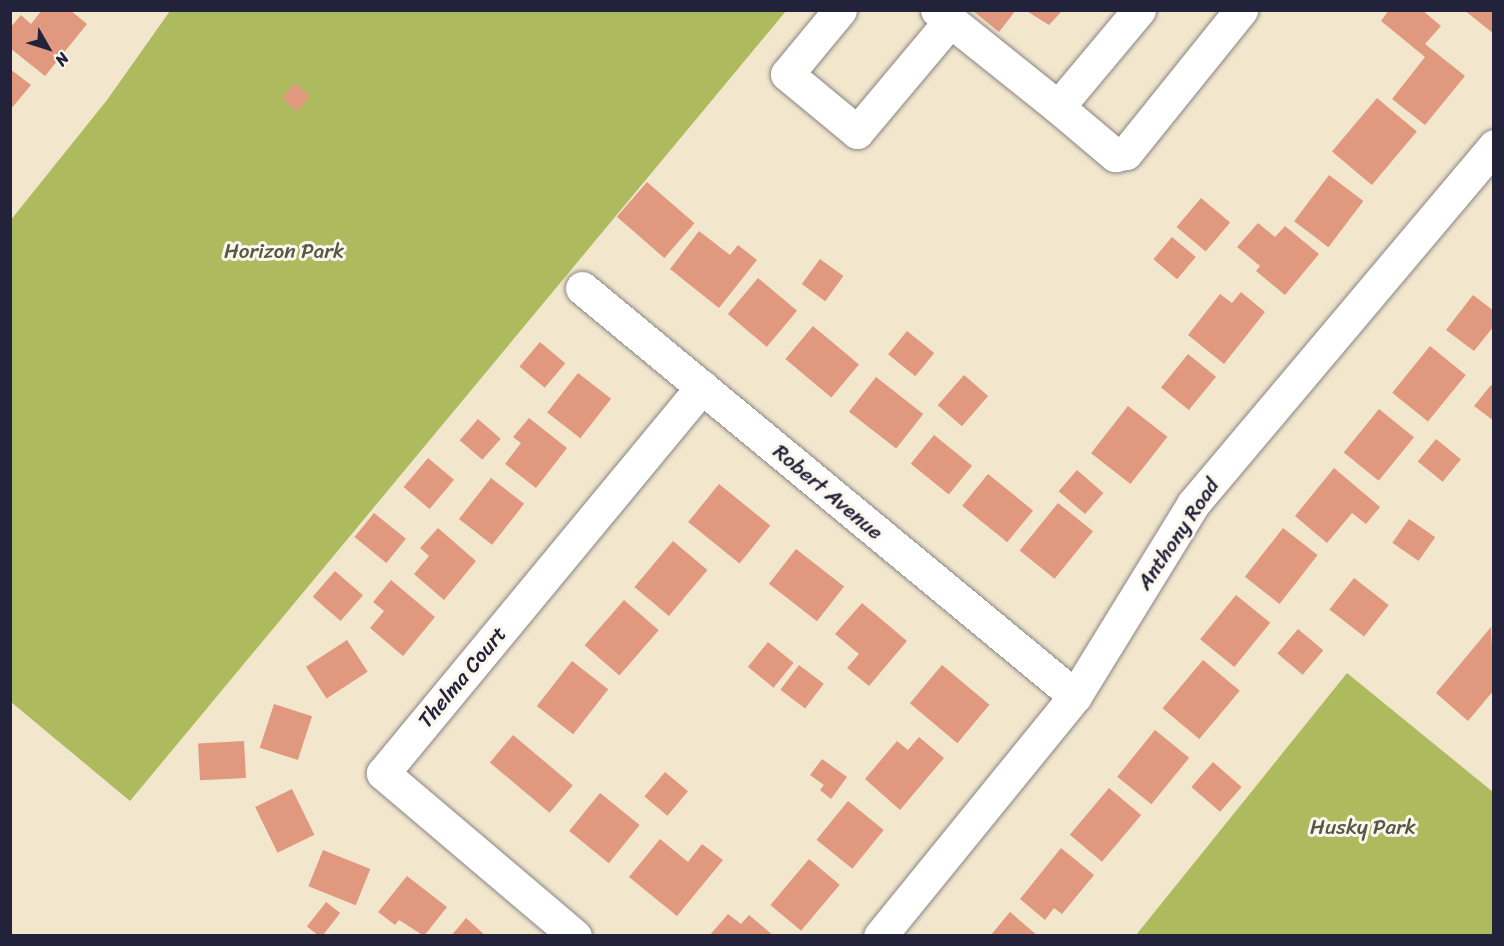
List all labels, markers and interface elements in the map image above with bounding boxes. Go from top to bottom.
north arrow [18,18,78,78]
text: N [48,46,77,73]
park label: Horizon Park [224,238,344,264]
street label: Robert Avenue [768,439,888,545]
street label: Anthony Road [1132,474,1224,594]
street label: Thelma Court [412,621,512,733]
park label: Husky Park [1310,814,1416,840]

